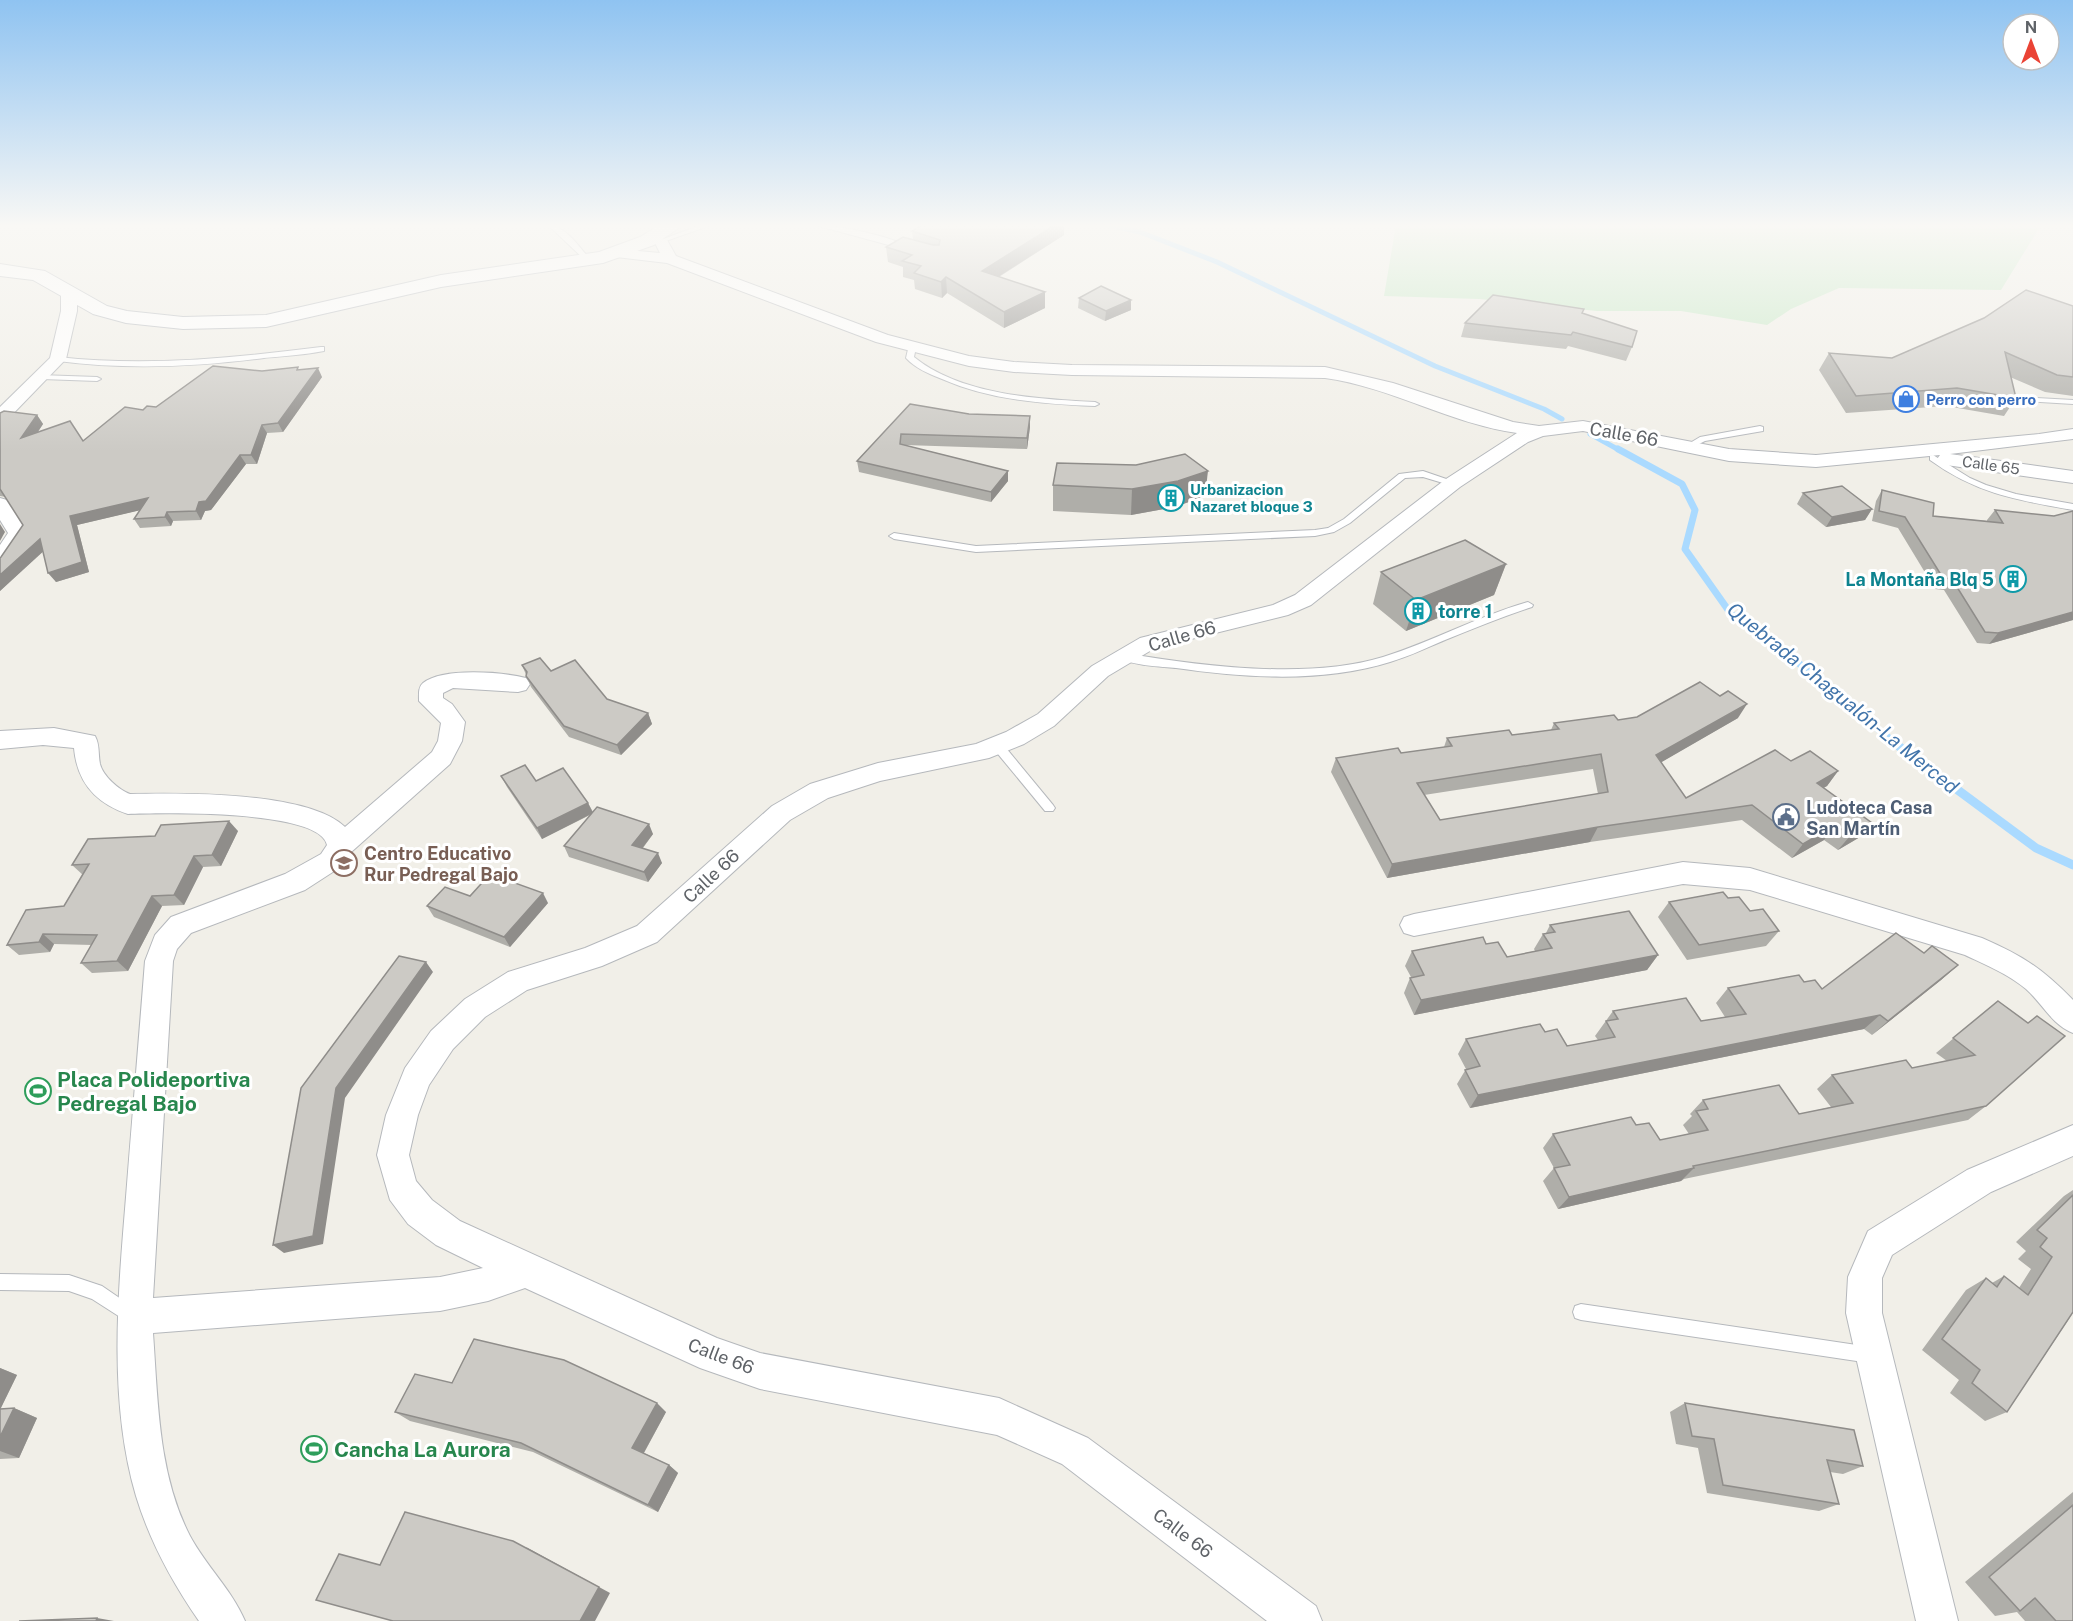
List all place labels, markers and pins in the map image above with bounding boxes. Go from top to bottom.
shop icon: Perro con perro [1891,384,1921,414]
place label: Perro con perro [1926,391,2037,408]
place label: Urbanizacion Nazaret bloque 3 [1190,481,1313,515]
building icon: Urbanizacion Nazaret bloque 3 [1156,483,1186,513]
building icon: La Montaña Blq 5 [1998,564,2028,594]
place label: La Montaña Blq 5 [1845,569,1994,590]
building icon: torre 1 [1403,596,1433,626]
place label: torre 1 [1438,601,1492,622]
place label: Ludoteca Casa San Martín [1806,797,1932,839]
public building icon: Ludoteca Casa San Martín [1771,802,1801,832]
place label: Centro Educativo Rur Pedregal Bajo [364,843,518,885]
school or university icon: Centro Educativo Rur Pedregal Bajo [329,848,359,878]
place label: Placa Polideportiva Pedregal Bajo [57,1067,250,1116]
sports icon: Placa Polideportiva Pedregal Bajo [23,1076,53,1106]
sports icon: Cancha La Aurora [299,1434,329,1464]
place label: Cancha La Aurora [334,1437,511,1462]

